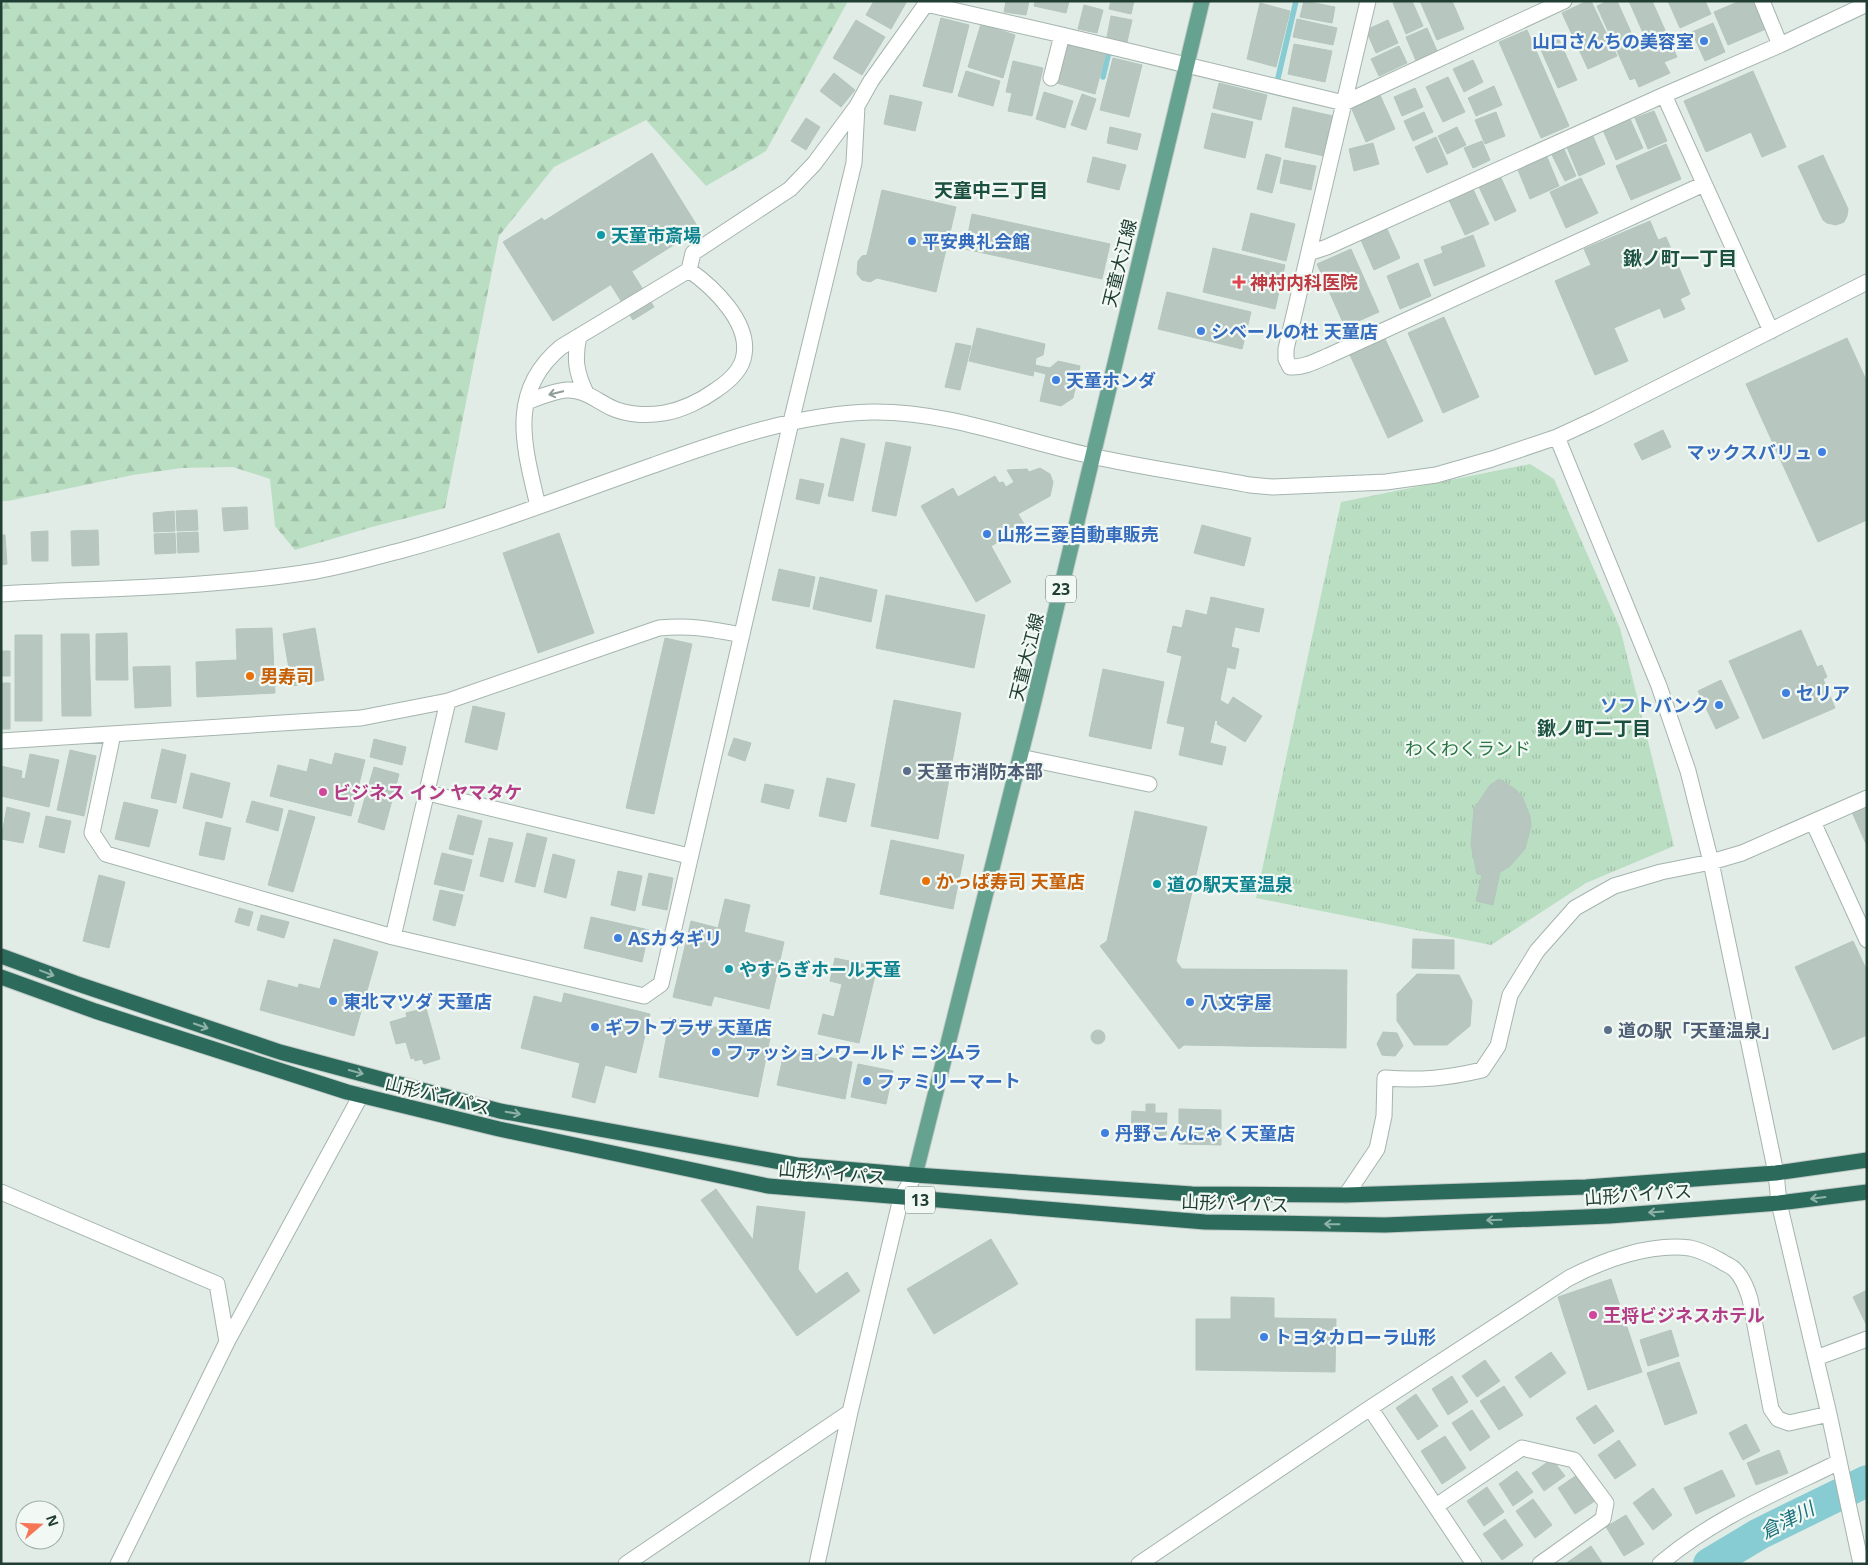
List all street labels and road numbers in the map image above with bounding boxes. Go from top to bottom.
street label: 天童大江線 [1096,216,1142,310]
road number: 23 [1046,576,1076,602]
street label: 天童大江線 [1003,610,1049,704]
street label: 山形バイパス [383,1070,493,1120]
street label: 山形バイパス [777,1156,887,1190]
street label: 山形バイパス [1583,1178,1693,1210]
road number: 13 [905,1186,935,1214]
street label: 山形バイパス [1181,1189,1289,1217]

